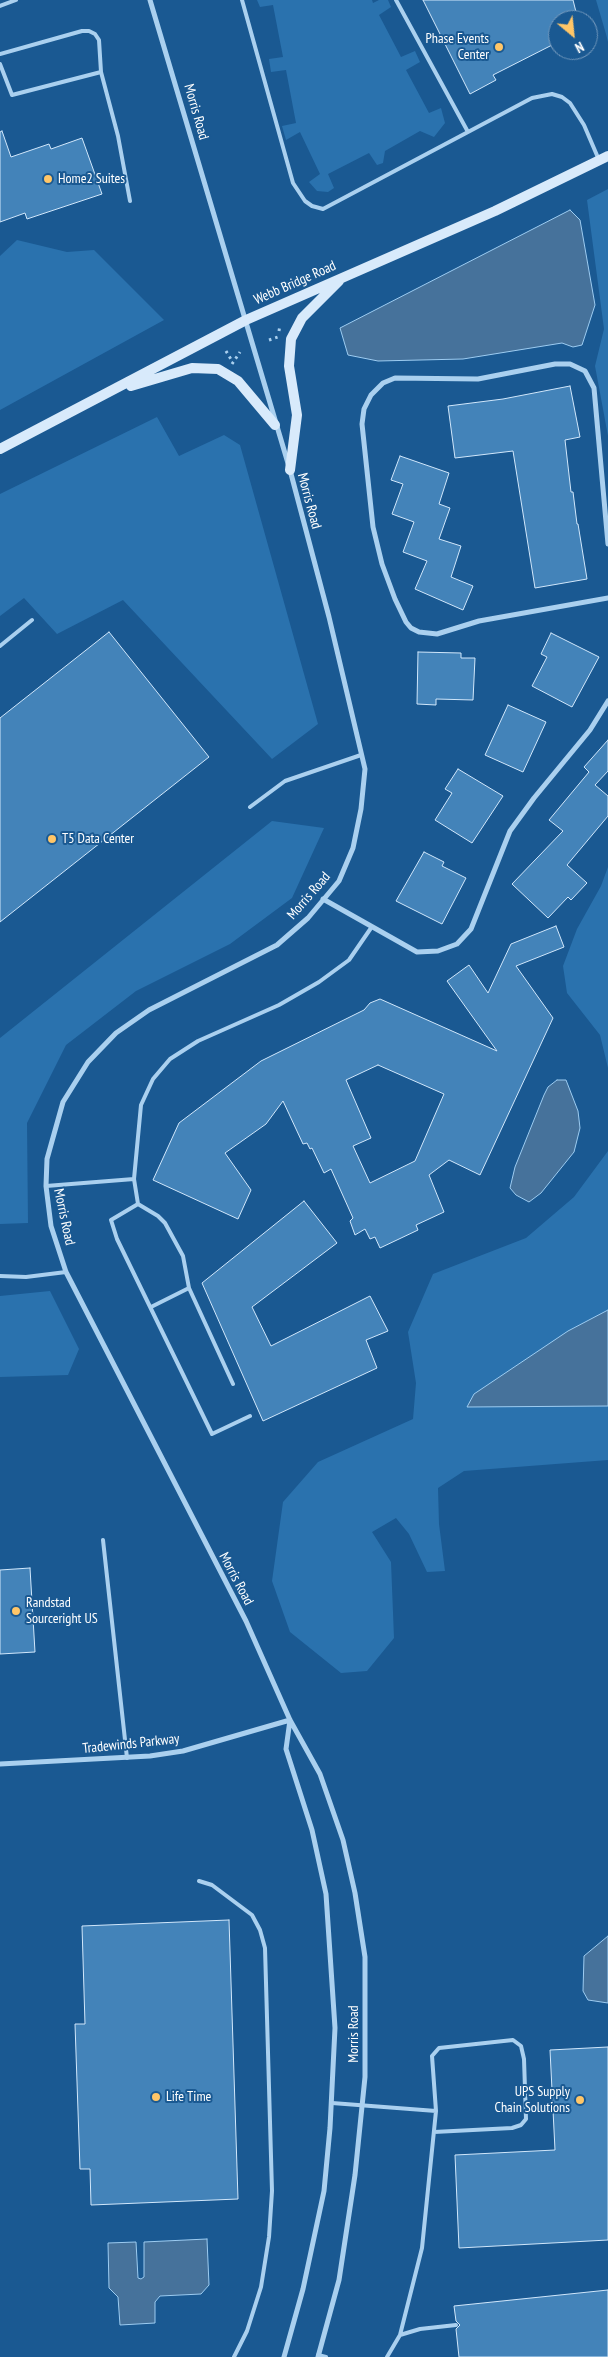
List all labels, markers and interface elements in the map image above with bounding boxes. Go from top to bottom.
north arrow [548,10,598,60]
place label: Phase Events Center [425,31,489,64]
text: N [572,38,587,57]
marker: Phase Events Center [493,41,505,53]
street label: Morris Road [180,82,212,142]
place label: Home2 Suites [58,171,125,187]
marker: Home2 Suites [42,173,54,185]
street label: Webb Bridge Road [251,257,339,309]
street label: Morris Road [293,471,325,531]
place label: T5 Data Center [62,831,134,847]
marker: T5 Data Center [46,833,58,845]
street label: Morris Road [284,869,334,923]
street label: Morris Road [50,1187,78,1247]
street label: Morris Road [215,1550,257,1608]
place label: Randstad Sourceright US [26,1595,98,1628]
marker: Randstad Sourceright US [10,1605,22,1617]
street label: Tradewinds Parkway [82,1731,180,1757]
street label: Morris Road [346,2005,362,2063]
place label: UPS Supply Chain Solutions [494,2084,570,2116]
place label: Life Time [166,2089,211,2105]
marker: Life Time [150,2091,162,2103]
marker: UPS Supply Chain Solutions [574,2094,586,2106]

